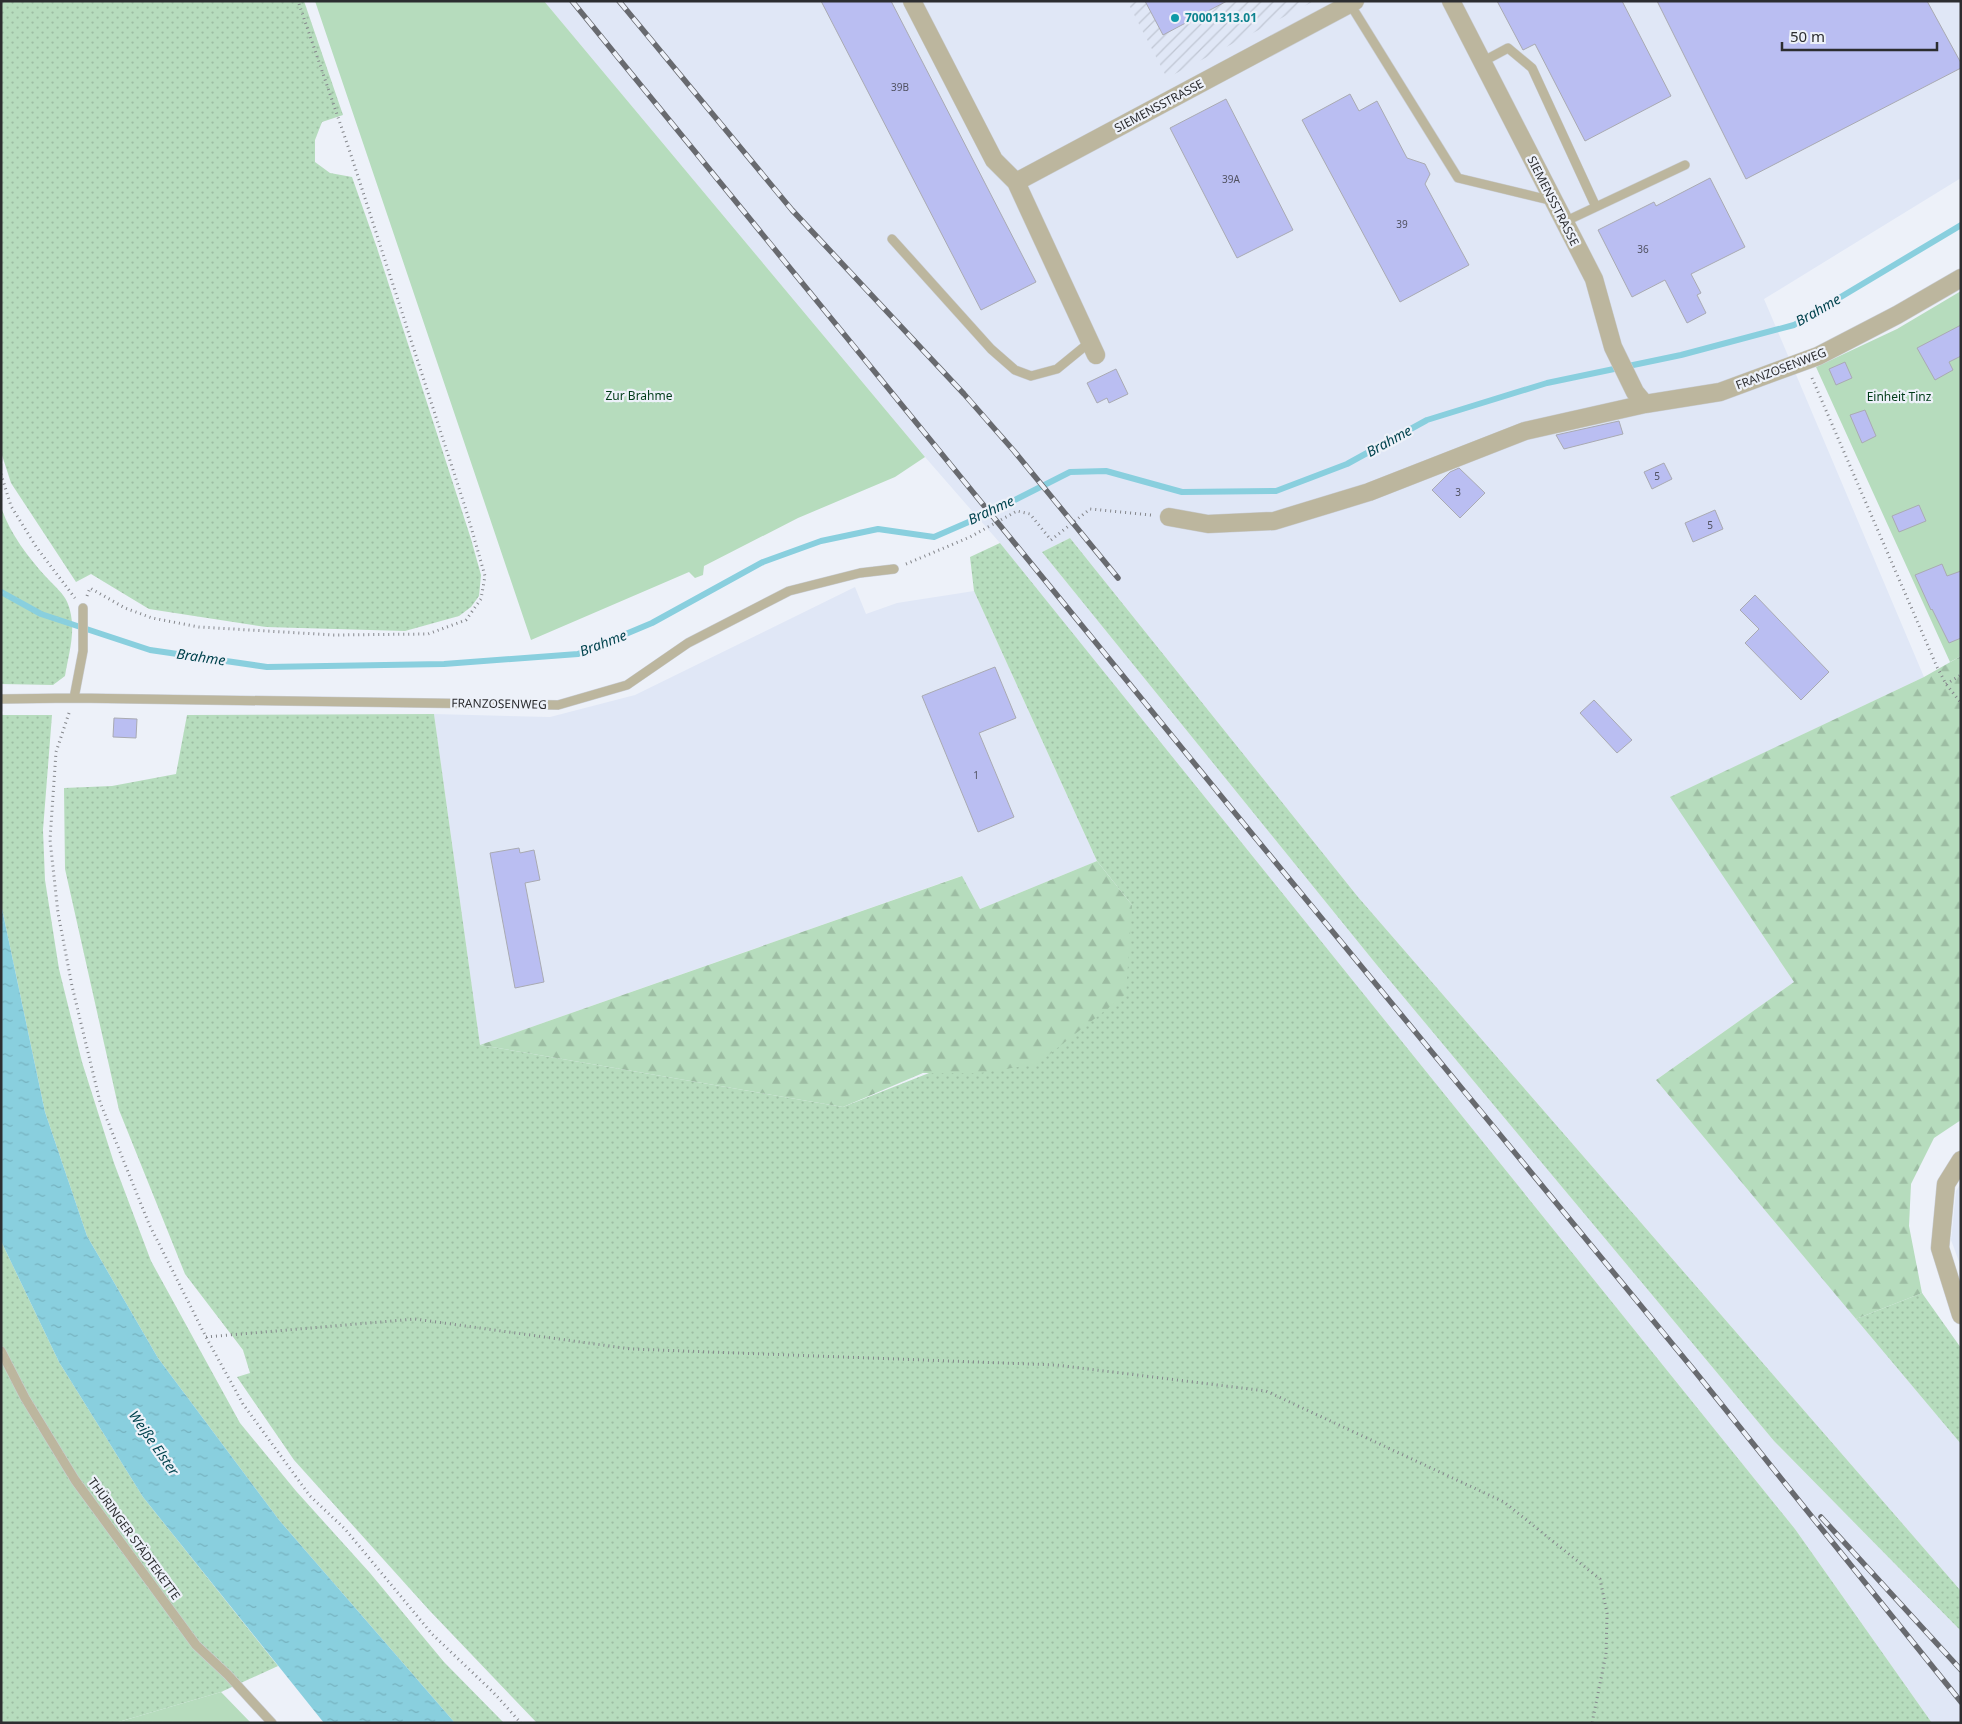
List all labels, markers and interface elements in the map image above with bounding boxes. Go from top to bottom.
place label: 70001313.01 [1185,9,1257,26]
marker: 70001313.01 [1169,12,1181,24]
scale bar [1782,20,1937,52]
text: 50 m [1790,26,1825,46]
street label: SIEMENSSTRASSE [1111,75,1206,136]
house number: 39B [891,80,909,94]
street label: SIEMENSSTRASSE [1523,153,1583,249]
house number: 39A [1222,172,1241,186]
house number: 39 [1396,217,1408,231]
house number: 36 [1637,242,1649,256]
water label: Brahme [1792,289,1844,330]
street label: FRANZOSENWEG [1733,343,1828,394]
park label: Zur Brahme [605,387,673,404]
park label: Einheit Tinz [1867,388,1932,405]
water label: Brahme [1363,420,1415,461]
house number: 5 [1654,469,1660,483]
house number: 3 [1455,485,1461,499]
water label: Brahme [965,491,1017,529]
house number: 5 [1707,518,1713,532]
water label: Brahme [577,625,629,660]
water label: Brahme [175,644,227,669]
street label: FRANZOSENWEG [451,694,547,713]
house number: 1 [973,768,979,782]
water label: Weiße Elster [125,1406,184,1479]
street label: THÜRINGER STÄDTEKETTE [84,1474,185,1603]

